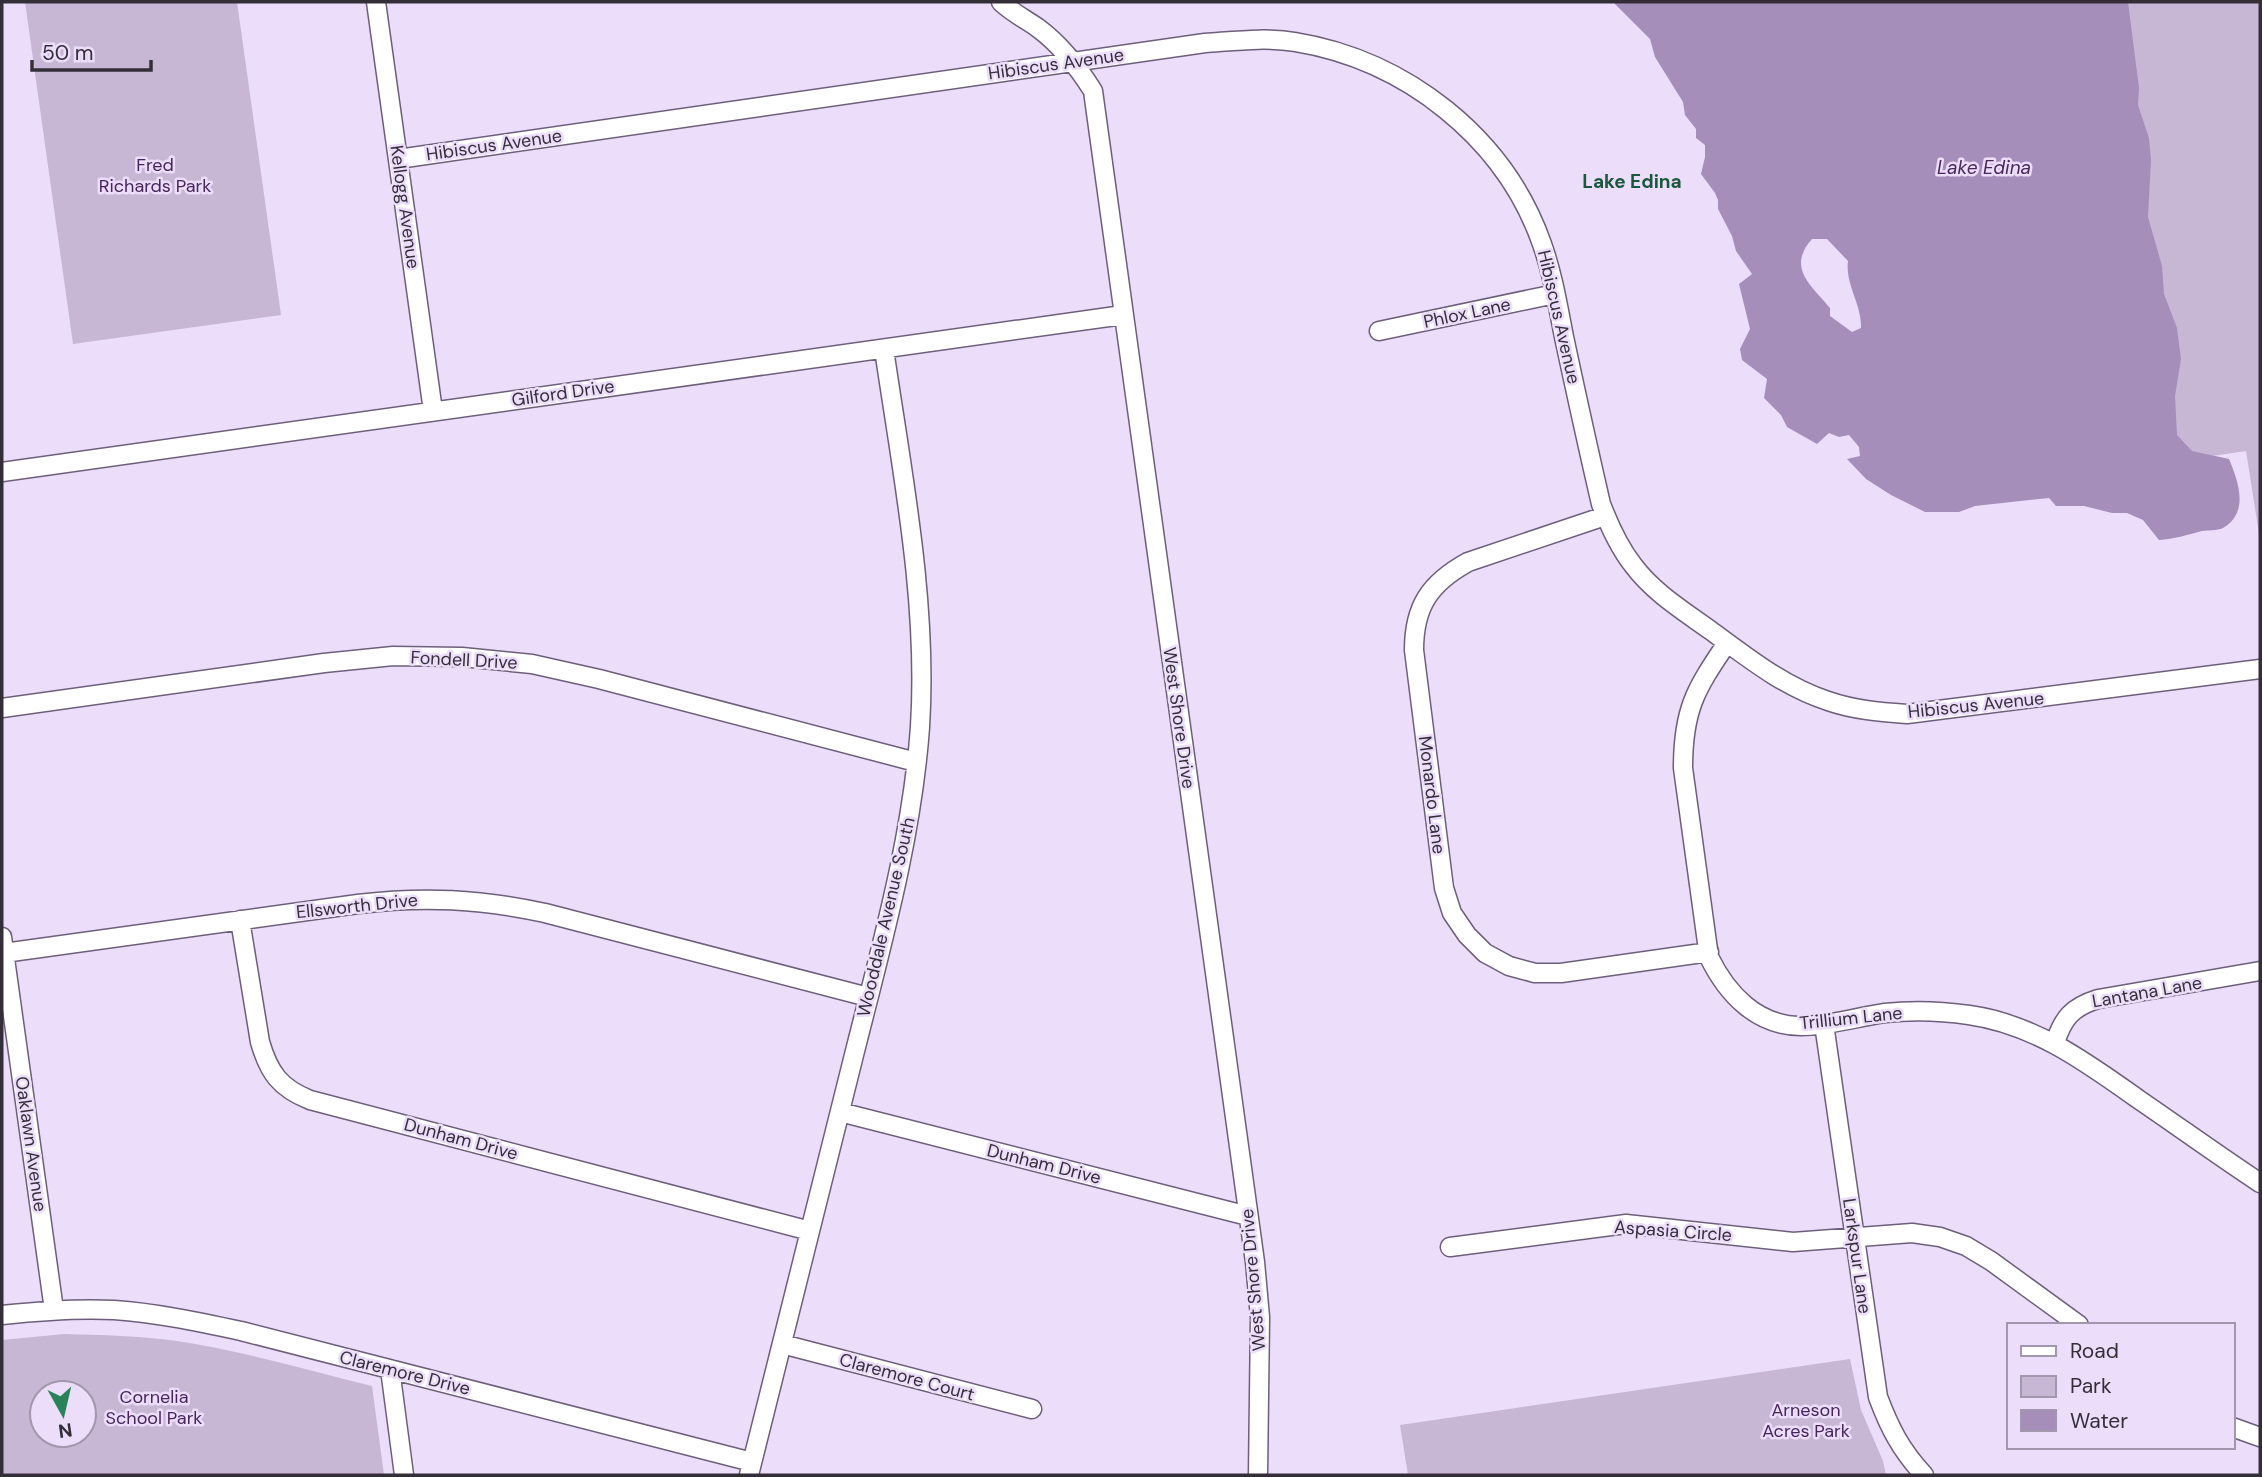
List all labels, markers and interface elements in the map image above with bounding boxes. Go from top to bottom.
scale bar [32,28,150,72]
text: 50 m [42,39,93,67]
street label: Hibiscus Avenue [987,43,1125,85]
street label: Hibiscus Avenue [425,124,563,166]
street label: Kellogg Avenue [384,144,426,270]
park label: Fred Richards Park [99,153,211,198]
water label: Lake Edina [1937,155,2031,180]
district label: Lake Edina [1582,169,1682,194]
street label: Hibiscus Avenue [1532,248,1586,386]
street label: Phlox Lane [1421,292,1513,334]
street label: Gilford Drive [510,374,616,412]
street label: Fondell Drive [410,645,518,675]
street label: West Shore Drive [1157,646,1201,790]
street label: Hibiscus Avenue [1907,686,2045,724]
street label: Monardo Lane [1413,735,1451,855]
street label: Wooddale Avenue South [851,815,921,1019]
street label: Ellsworth Drive [295,888,419,924]
street label: Lantana Lane [2090,971,2204,1013]
street label: Trillium Lane [1798,1001,1904,1035]
street label: Oaklawn Avenue [10,1075,52,1213]
street label: Dunham Drive [402,1112,520,1166]
street label: Dunham Drive [985,1138,1103,1190]
street label: Larkspur Lane [1837,1197,1877,1315]
street label: West Shore Drive [1235,1208,1271,1352]
street label: Aspasia Circle [1613,1215,1733,1247]
legend [2007,1323,2234,1449]
text: Road [2070,1337,2119,1365]
street label: Claremore Drive [337,1345,473,1401]
street label: Claremore Court [837,1347,977,1407]
text: Park [2070,1372,2112,1400]
north arrow [28,1379,98,1449]
park label: Cornelia School Park [106,1385,202,1430]
park label: Arneson Acres Park [1762,1398,1850,1443]
text: Water [2070,1407,2128,1435]
text: N [57,1417,74,1444]

